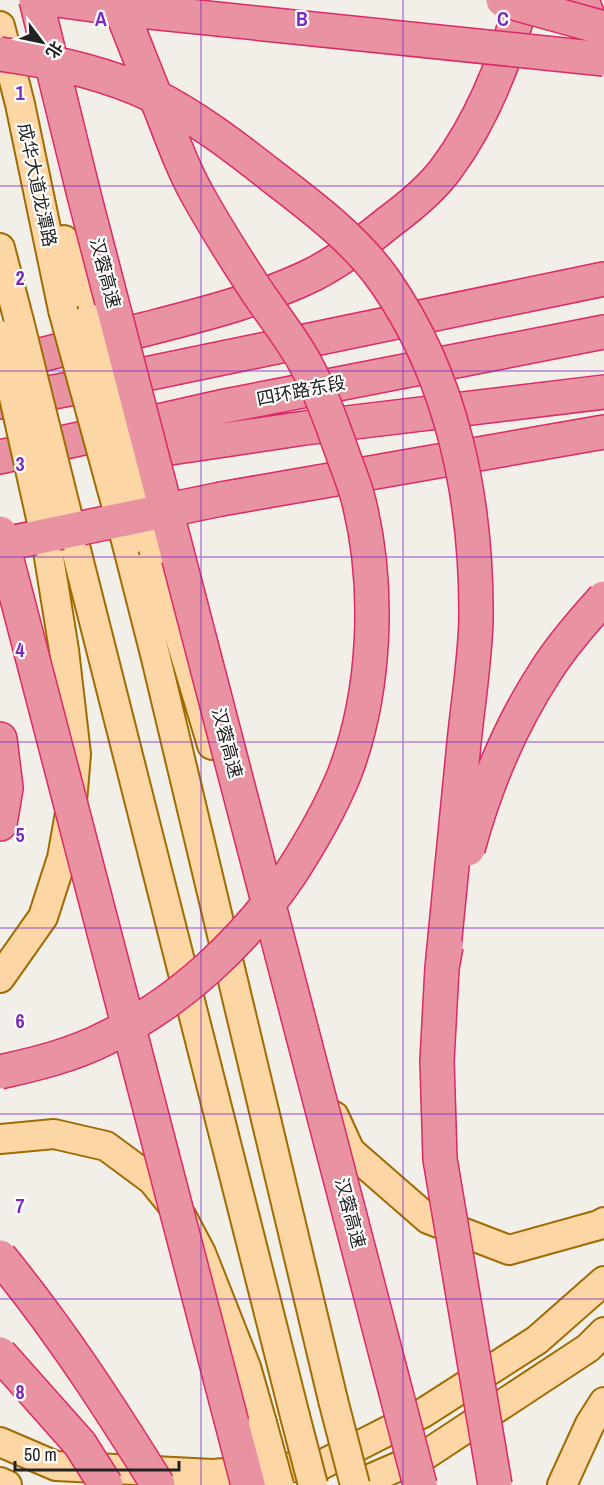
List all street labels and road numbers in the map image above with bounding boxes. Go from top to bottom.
street label: 成华大道龙潭路 [12,121,63,249]
street label: 汉蓉高速 [84,235,127,311]
street label: 四环路东段 [254,370,347,411]
street label: 汉蓉高速 [206,705,249,781]
street label: 汉蓉高速 [329,1175,372,1251]

